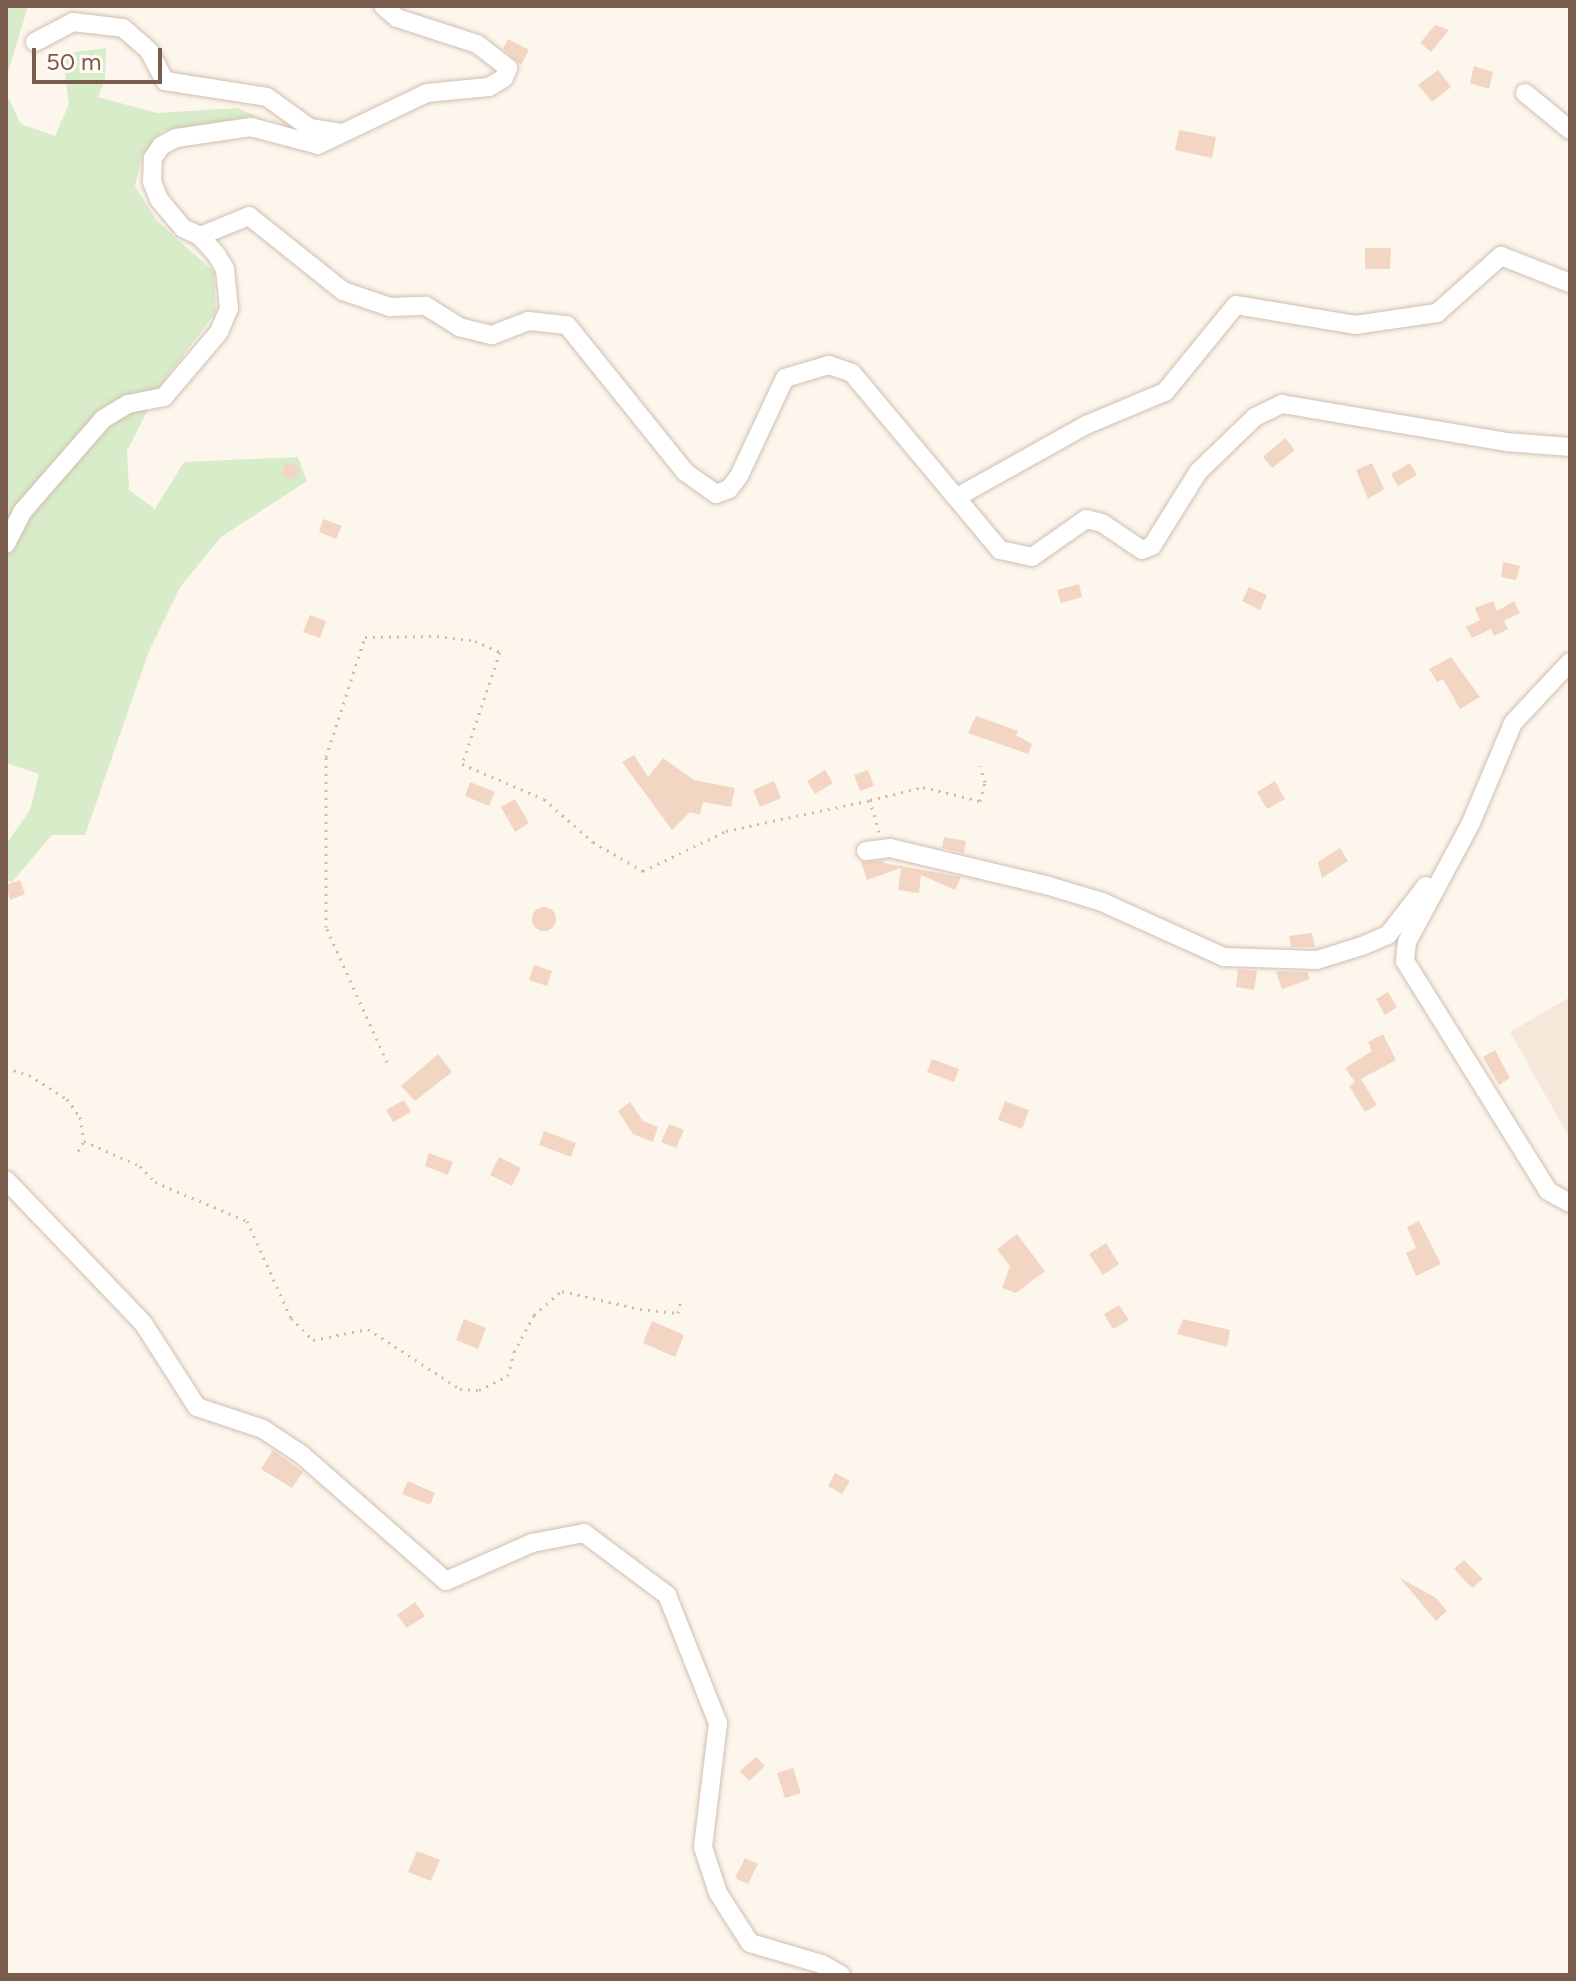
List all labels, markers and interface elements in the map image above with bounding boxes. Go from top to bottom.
scale bar [36,32,166,82]
text: 50 m [46,47,102,76]

